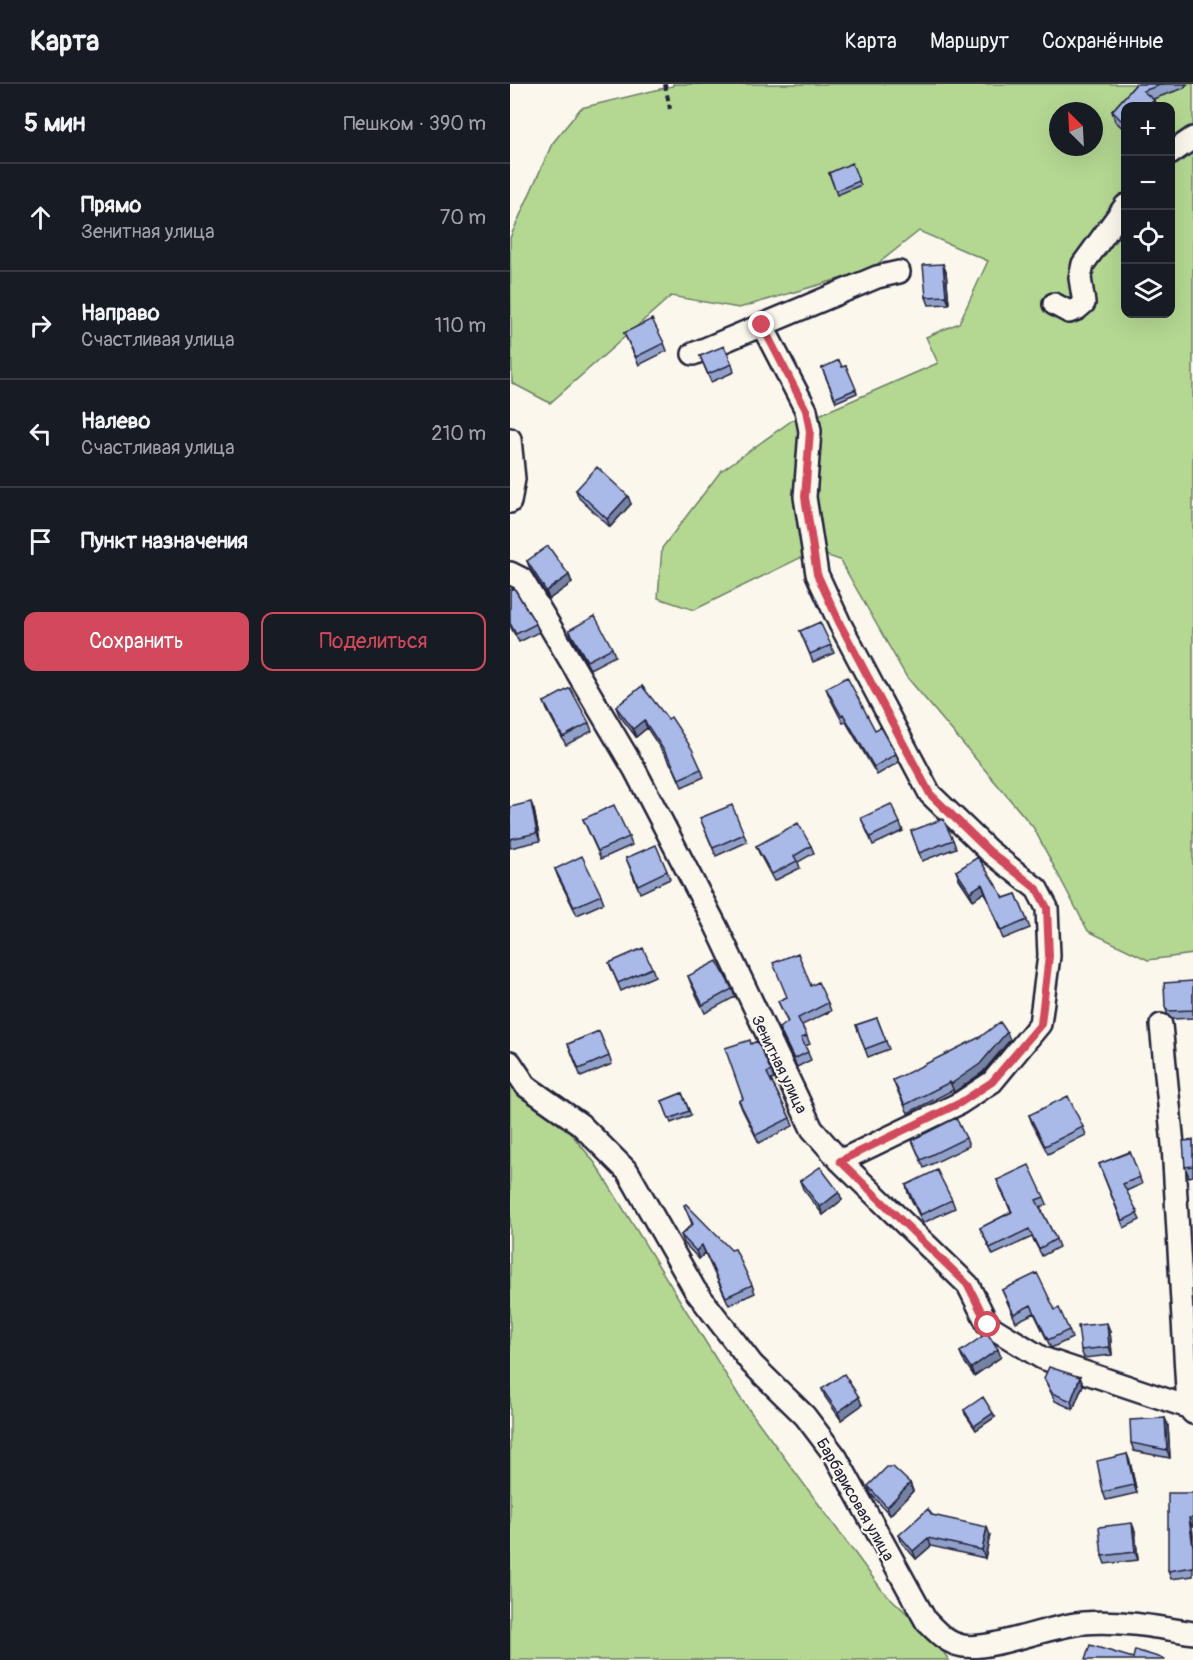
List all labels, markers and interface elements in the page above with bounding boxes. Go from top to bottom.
text: Карта [30,24,99,59]
text: Карта [845,28,897,55]
text: Маршрут [930,28,1009,55]
text: Сохранённые [1042,28,1163,55]
north arrow [1049,102,1103,156]
map controls [1121,102,1175,318]
button: + [1121,102,1175,156]
text: 5 мин [24,107,85,139]
text: Пешком · 390 m [343,111,486,136]
button: − [1121,156,1175,210]
text: Прямо [81,191,141,219]
icon: ahead [24,201,57,234]
text: 70 m [440,205,486,230]
button: locate [1121,210,1175,264]
text: Зенитная улица [81,219,215,244]
button: layers [1121,264,1175,318]
text: Направо [81,299,160,327]
icon: right [24,309,57,342]
route end [748,311,774,337]
text: 110 m [435,313,486,338]
text: Счастливая улица [81,327,235,352]
text: Налево [81,407,150,435]
icon: left [24,417,57,450]
text: 210 m [431,421,486,446]
text: Счастливая улица [81,435,235,460]
icon: arrive [24,525,57,558]
text: Пункт назначения [81,527,248,555]
button: Сохранить [24,612,249,671]
button: Поделиться [261,612,486,671]
street label: Зенитная улица [747,1012,812,1117]
route start [974,1311,1000,1337]
street label: Барбарисовая улица [812,1434,898,1565]

